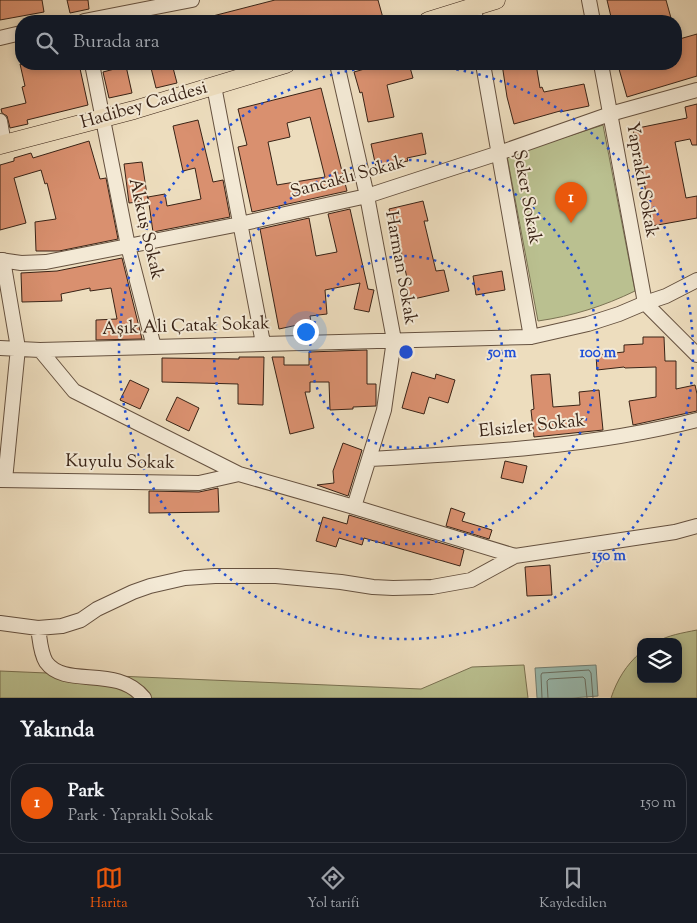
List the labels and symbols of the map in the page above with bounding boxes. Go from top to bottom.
street label: Hadibey Caddesi [77,75,211,137]
street label: Yapraklı Sokak [618,120,664,240]
street label: Şeker Sokak [505,148,547,247]
street label: Sancaklı Sokak [288,150,409,206]
street label: Akkuş Sokak [121,176,169,283]
pin: 1 [555,182,587,223]
street label: Harman Sokak [377,209,423,327]
street label: Aşık Ali Çatak Sokak [102,311,271,343]
your location [293,319,319,345]
centre of rings [397,343,415,361]
text: 50 m [487,343,517,364]
text: 100 m [580,343,617,364]
street label: Elsizler Sokak [477,408,587,446]
street label: Kuyulu Sokak [65,449,175,477]
text: 150 m [592,546,626,567]

